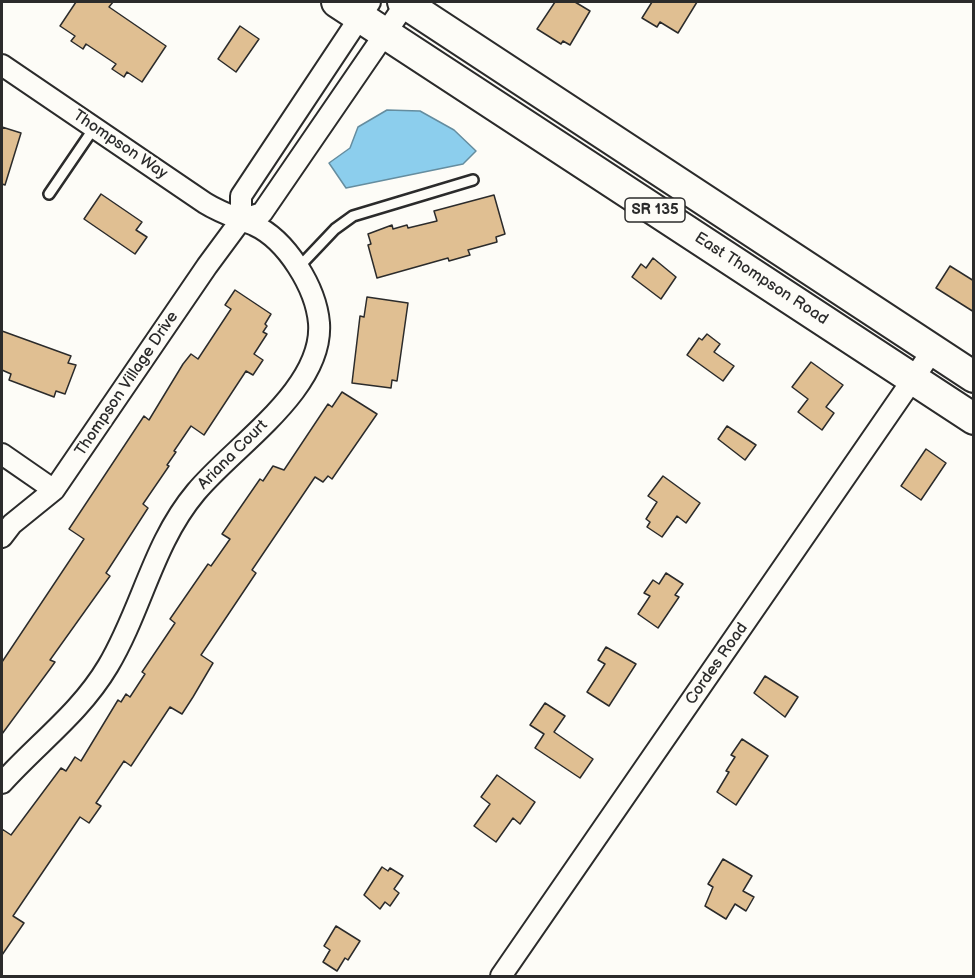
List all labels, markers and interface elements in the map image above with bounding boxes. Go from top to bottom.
street label: Thompson Way [69,106,171,184]
road number: SR 135 [625,198,685,222]
street label: East Thompson Road [691,229,831,329]
street label: Thompson Village Drive [71,308,183,460]
street label: Ariana Court [194,416,272,494]
street label: Cordes Road [682,619,752,709]

